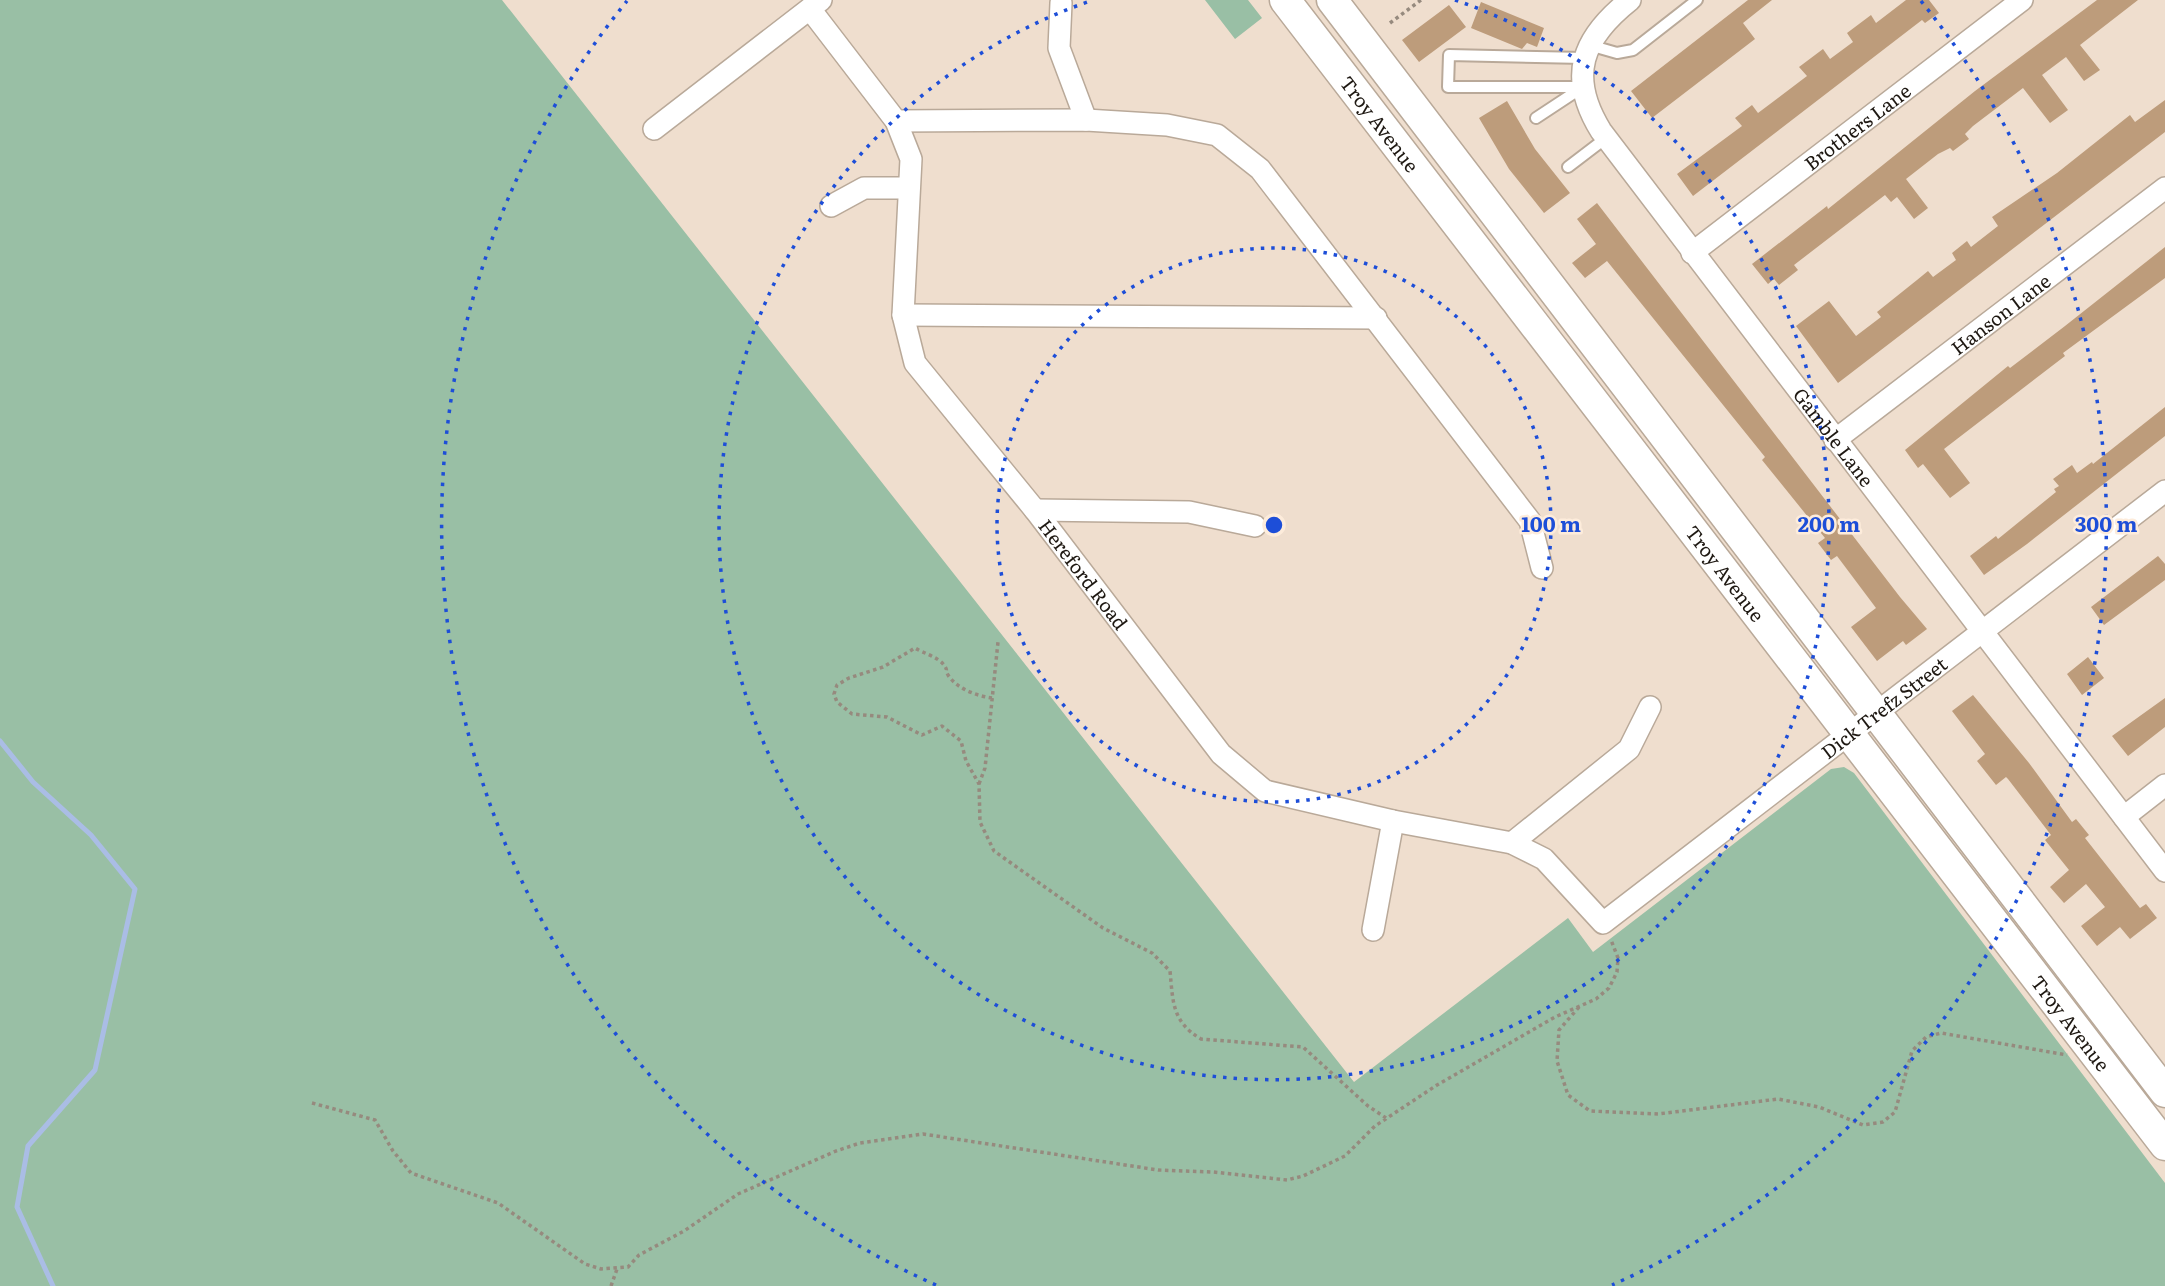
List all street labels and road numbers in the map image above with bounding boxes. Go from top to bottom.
street label: Troy Avenue [1334,70,1426,178]
street label: Brothers Lane [1798,76,1916,176]
street label: Hanson Lane [1945,266,2056,361]
street label: Gamble Lane [1787,381,1881,492]
street label: Hereford Road [1032,513,1135,636]
street label: Troy Avenue [1680,519,1772,627]
street label: Dick Trefz Street [1815,650,1953,765]
street label: Troy Avenue [2025,969,2117,1077]

